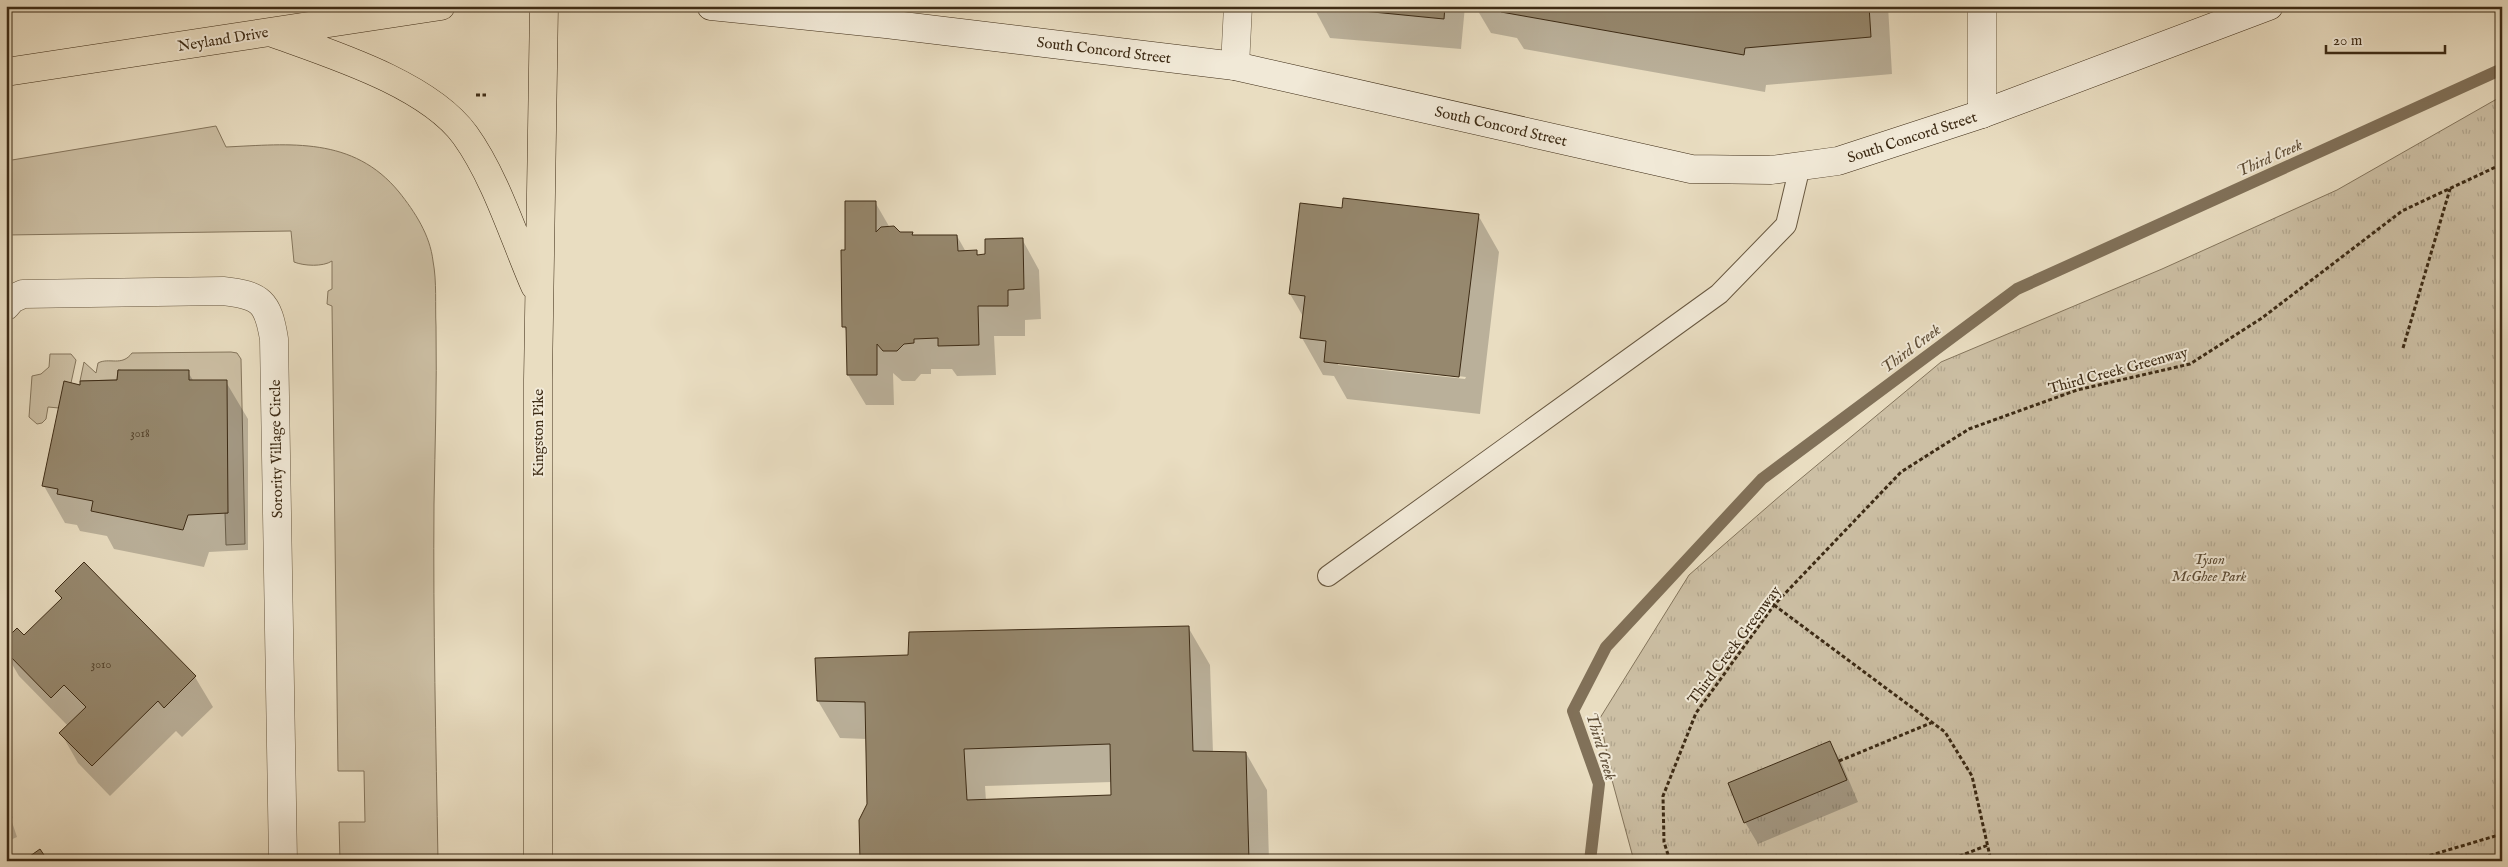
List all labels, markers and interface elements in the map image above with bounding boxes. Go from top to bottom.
scale bar [2326,22,2444,54]
street label: Neyland Drive [176,23,270,56]
text: 20 m [2333,31,2363,50]
street label: South Concord Street [1036,33,1172,68]
street label: South Concord Street [1433,102,1569,151]
street label: South Concord Street [1845,108,1979,167]
water label: Third Creek [2234,135,2306,182]
water label: Third Creek [1877,320,1946,379]
street label: Third Creek Greenway [2046,343,2191,398]
street label: Sorority Village Circle [266,379,287,519]
street label: Kingston Pike [529,389,548,477]
house number: 3018 [130,426,150,441]
park label: Tyson McGhee Park [2171,550,2247,586]
street label: Third Creek Greenway [1684,582,1786,708]
house number: 3010 [91,657,111,672]
water label: Third Creek [1580,710,1620,784]

